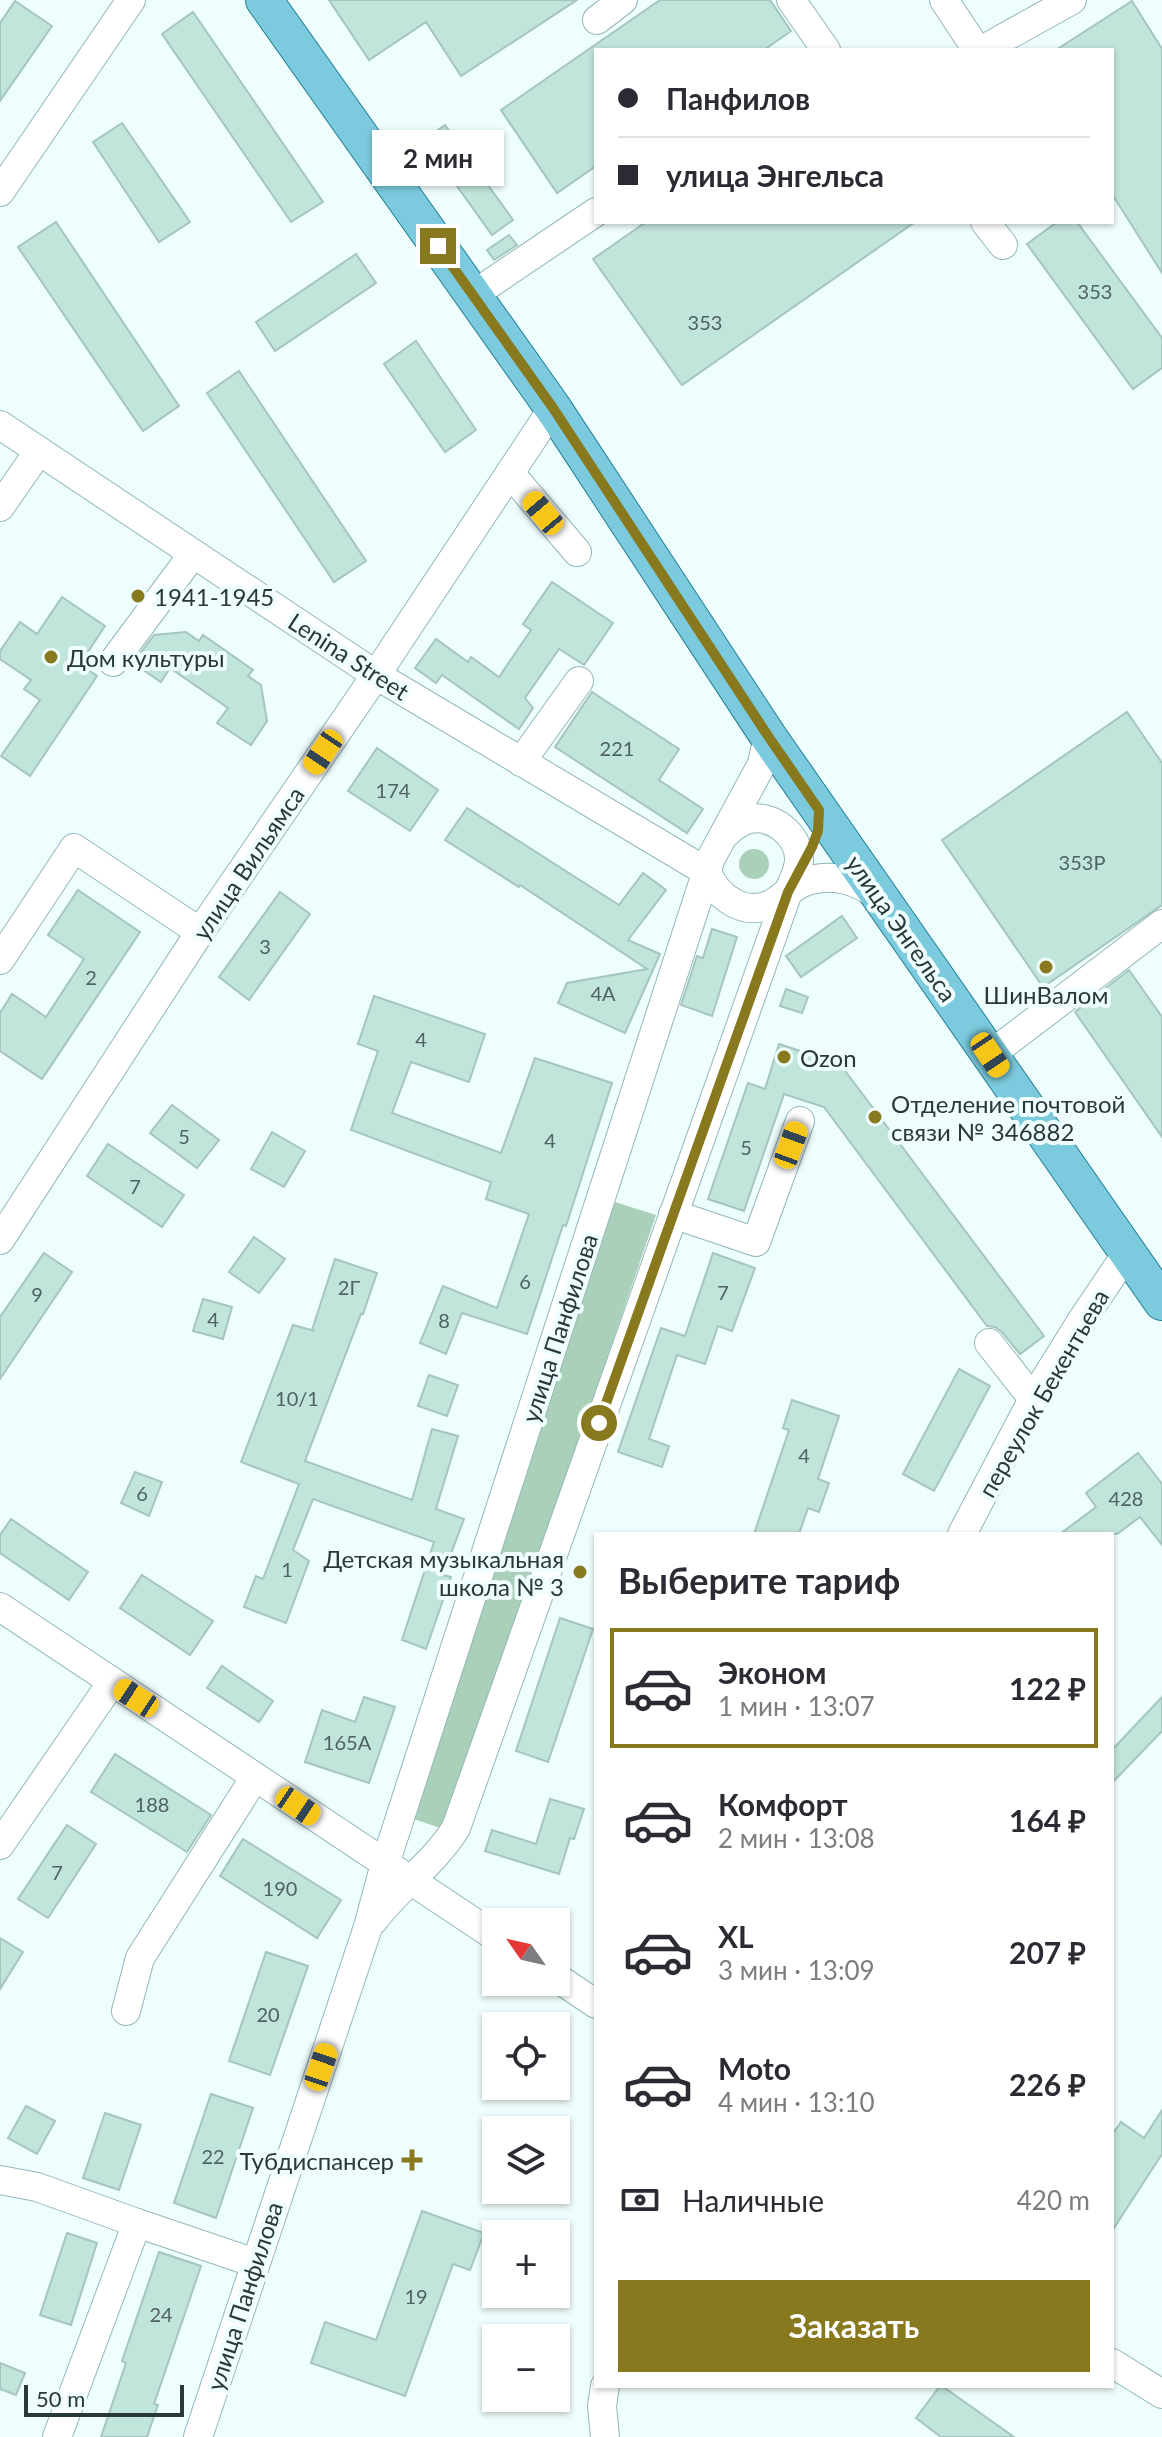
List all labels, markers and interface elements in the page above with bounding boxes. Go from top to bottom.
text: Панфилов [666,80,810,116]
callout: 2 мин [372,130,504,186]
text: 2 мин [403,142,473,174]
text: улица Энгельса [666,157,884,193]
route end [420,228,456,264]
house number: 353 [1078,279,1112,303]
house number: 353 [688,310,722,334]
car [518,487,568,539]
place label: 1941-1945 [154,582,274,611]
marker: 1941-1945 [129,587,147,605]
street label: Lenina Street [283,606,415,706]
place label: Дом культуры [67,643,225,672]
marker: Дом культуры [42,648,60,666]
car [300,725,346,779]
house number: 221 [600,736,634,760]
house number: 174 [376,778,411,802]
street label: улица Вильямса [186,781,310,945]
street label: улица Энгельса [841,849,963,1007]
house number: 353Р [1059,850,1105,874]
house number: 3 [259,934,271,958]
marker: ШинВалом [1037,958,1055,976]
house number: 2 [85,965,97,989]
place label: ШинВалом [984,980,1108,1009]
house number: 4А [590,981,616,1005]
house number: 4 [415,1027,427,1051]
car [967,1028,1013,1082]
place label: Ozon [800,1043,857,1072]
marker: Ozon [775,1048,793,1066]
place label: Отделение почтовой связи № 346882 [891,1089,1125,1146]
marker: Отделение почтовой связи № 346882 [866,1108,884,1126]
car [772,1118,810,1172]
house number: 5 [178,1124,190,1148]
house number: 4 [544,1128,556,1152]
house number: 5 [740,1135,752,1159]
house number: 7 [129,1174,141,1198]
street label: улица Панфилова [515,1230,603,1426]
house number: 6 [519,1269,531,1293]
house number: 2Г [338,1275,360,1299]
house number: 7 [717,1280,729,1304]
house number: 9 [31,1282,43,1306]
street label: переулок Бекентьева [972,1284,1114,1502]
house number: 4 [207,1307,219,1331]
house number: 8 [438,1308,450,1332]
house number: 10/1 [275,1386,319,1410]
route start [581,1405,617,1441]
house number: 4 [798,1443,810,1467]
house number: 6 [136,1481,148,1505]
house number: 428 [1109,1486,1143,1510]
place label: Детская музыкальная школа № 3 [323,1544,564,1601]
house number: 1 [281,1557,293,1581]
text: Выберите тариф [618,1558,900,1602]
marker: Детская музыкальная школа № 3 [571,1563,589,1581]
icon: car [622,1652,694,1724]
text: Эконом [718,1654,827,1690]
text: 122 ₽ [1009,1670,1086,1706]
car [109,1675,163,1721]
text: 1 мин · 13:07 [718,1690,875,1722]
house number: 165А [323,1730,372,1754]
car [271,1783,325,1829]
icon: car [622,1784,694,1856]
text: Комфорт [718,1786,848,1822]
house number: 188 [135,1792,169,1816]
text: 164 ₽ [1009,1802,1086,1838]
text: 2 мин · 13:08 [718,1822,875,1854]
house number: 7 [51,1860,63,1884]
house number: 190 [263,1876,297,1900]
north arrow [482,1908,570,1996]
map controls [482,1908,570,2412]
icon: car [622,1916,694,1988]
text: XL [718,1918,754,1954]
text: 207 ₽ [1009,1934,1086,1970]
text: 3 мин · 13:09 [718,1954,875,1986]
house number: 20 [256,2002,280,2026]
button: locate [482,2012,570,2100]
car [302,2040,340,2094]
icon: car [622,2048,694,2120]
text: Moto [718,2050,791,2086]
text: 226 ₽ [1009,2066,1086,2102]
text: 4 мин · 13:10 [718,2086,875,2118]
button: layers [482,2116,570,2204]
house number: 22 [201,2144,225,2168]
place label: Тубдиспансер [240,2146,394,2175]
marker: Тубдиспансер [401,2149,423,2171]
icon: cash [618,2178,662,2222]
text: Наличные [682,2182,824,2218]
text: 420 m [1017,2184,1090,2216]
street label: улица Панфилова [200,2198,288,2394]
button: + [482,2220,570,2308]
button: Заказать [618,2280,1090,2372]
house number: 19 [404,2284,428,2308]
house number: 24 [149,2302,173,2326]
button: − [482,2324,570,2412]
scale bar [24,2381,184,2417]
text: 50 m [36,2385,85,2412]

